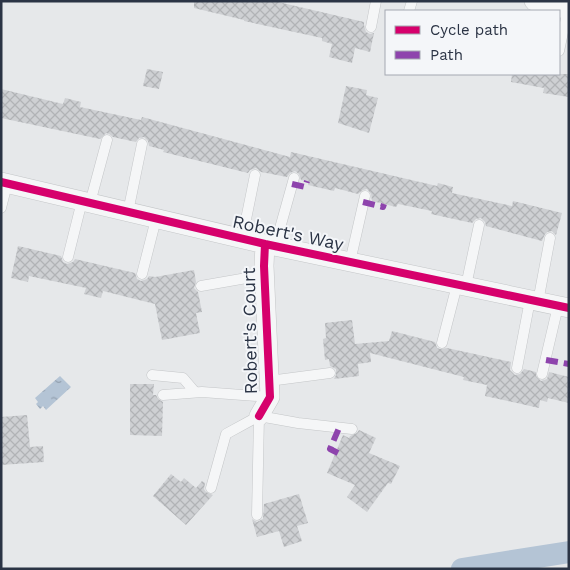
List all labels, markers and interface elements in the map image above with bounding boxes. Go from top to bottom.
legend [385,10,560,75]
text: Cycle path [430,21,508,39]
text: Path [430,46,463,64]
street label: Robert's Way [231,210,346,255]
street label: Robert's Court [238,267,261,395]

